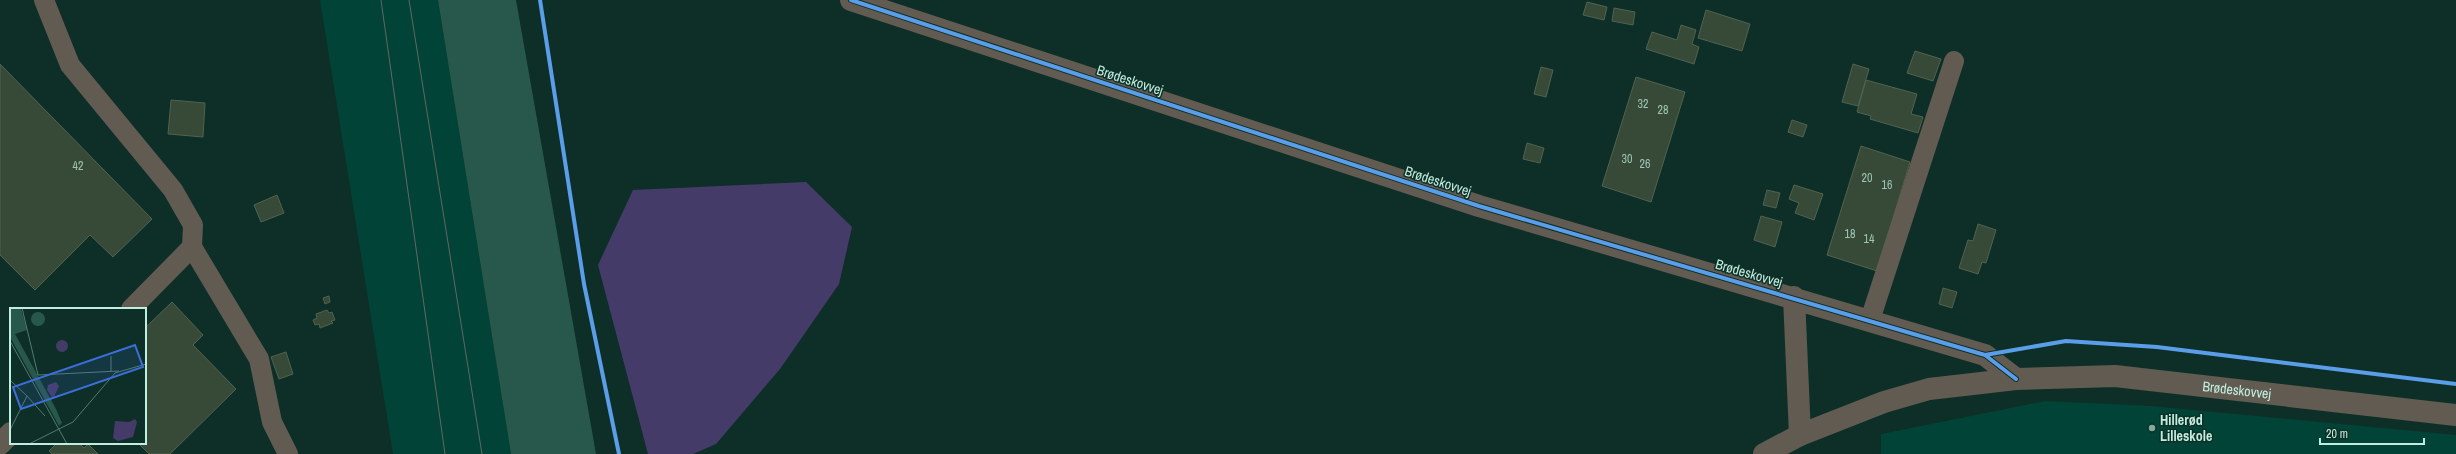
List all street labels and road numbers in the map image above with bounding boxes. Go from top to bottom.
street label: Brødeskovvej [1094,61,1166,99]
street label: Brødeskovvej [1402,162,1474,200]
street label: Brødeskovvej [1713,255,1785,291]
street label: Brødeskovvej [2201,377,2272,403]

